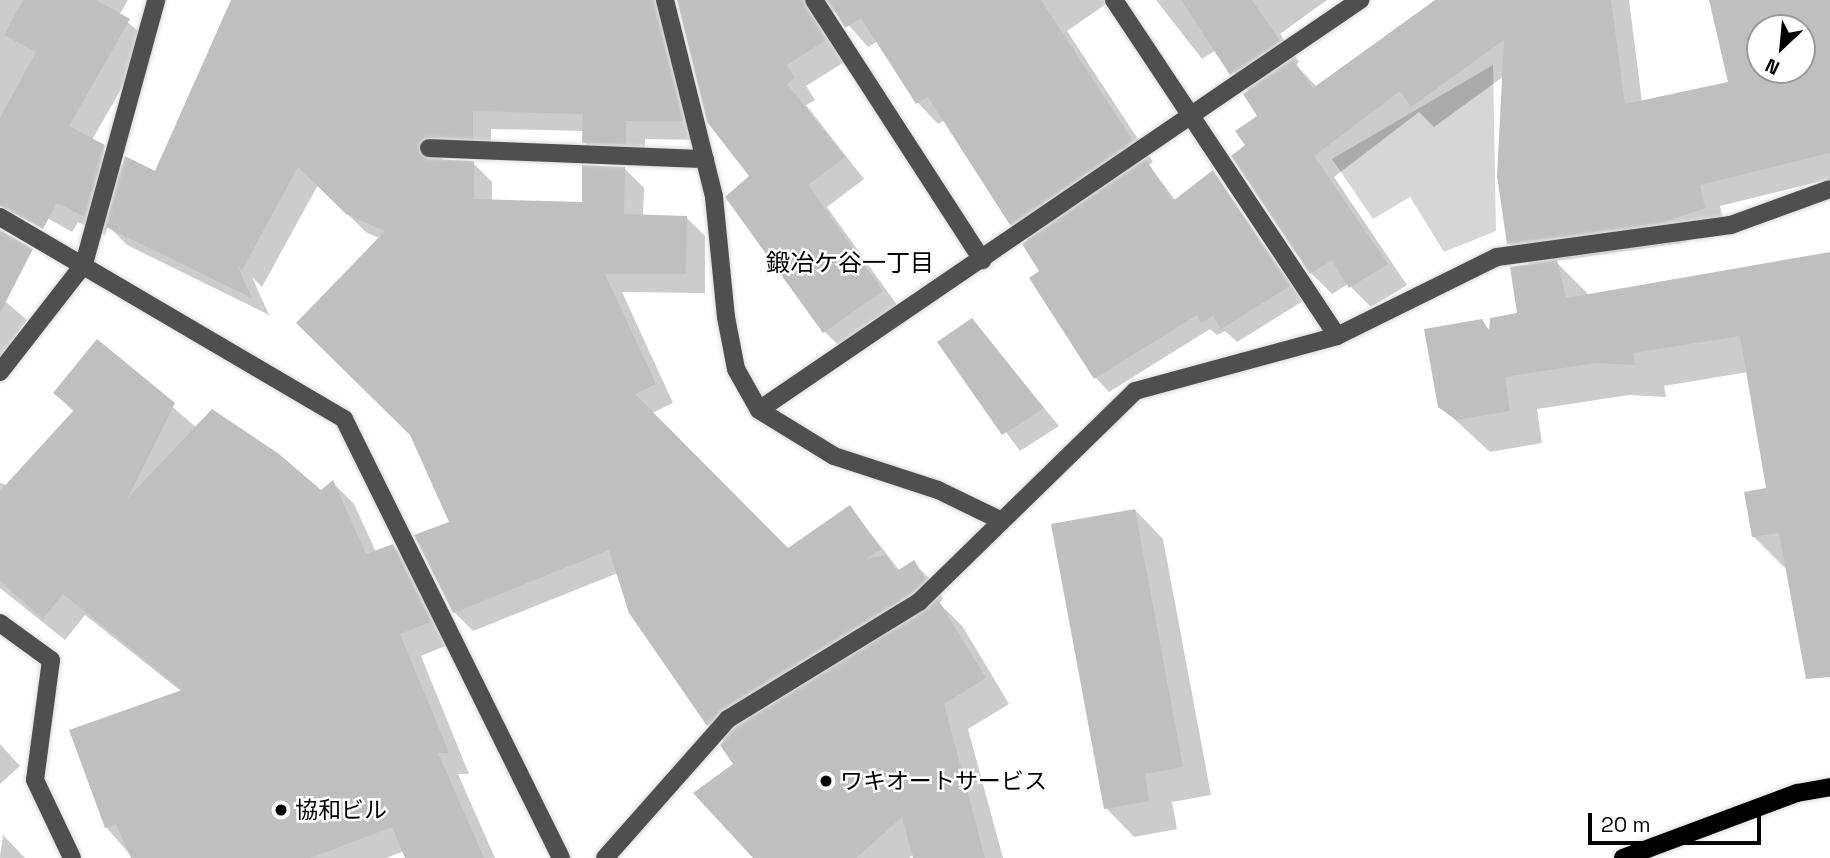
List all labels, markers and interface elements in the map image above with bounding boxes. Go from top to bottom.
north arrow [1746,14,1816,84]
text: N [1761,53,1784,81]
district label: 鍛冶ケ谷一丁目 [766,249,934,277]
place label: ワキオートサービス [840,767,1047,795]
marker: ワキオートサービス [818,773,834,789]
place label: 協和ビル [295,796,387,824]
scale bar [1592,798,1765,842]
marker: 協和ビル [273,802,289,818]
text: 20 m [1601,811,1651,838]

